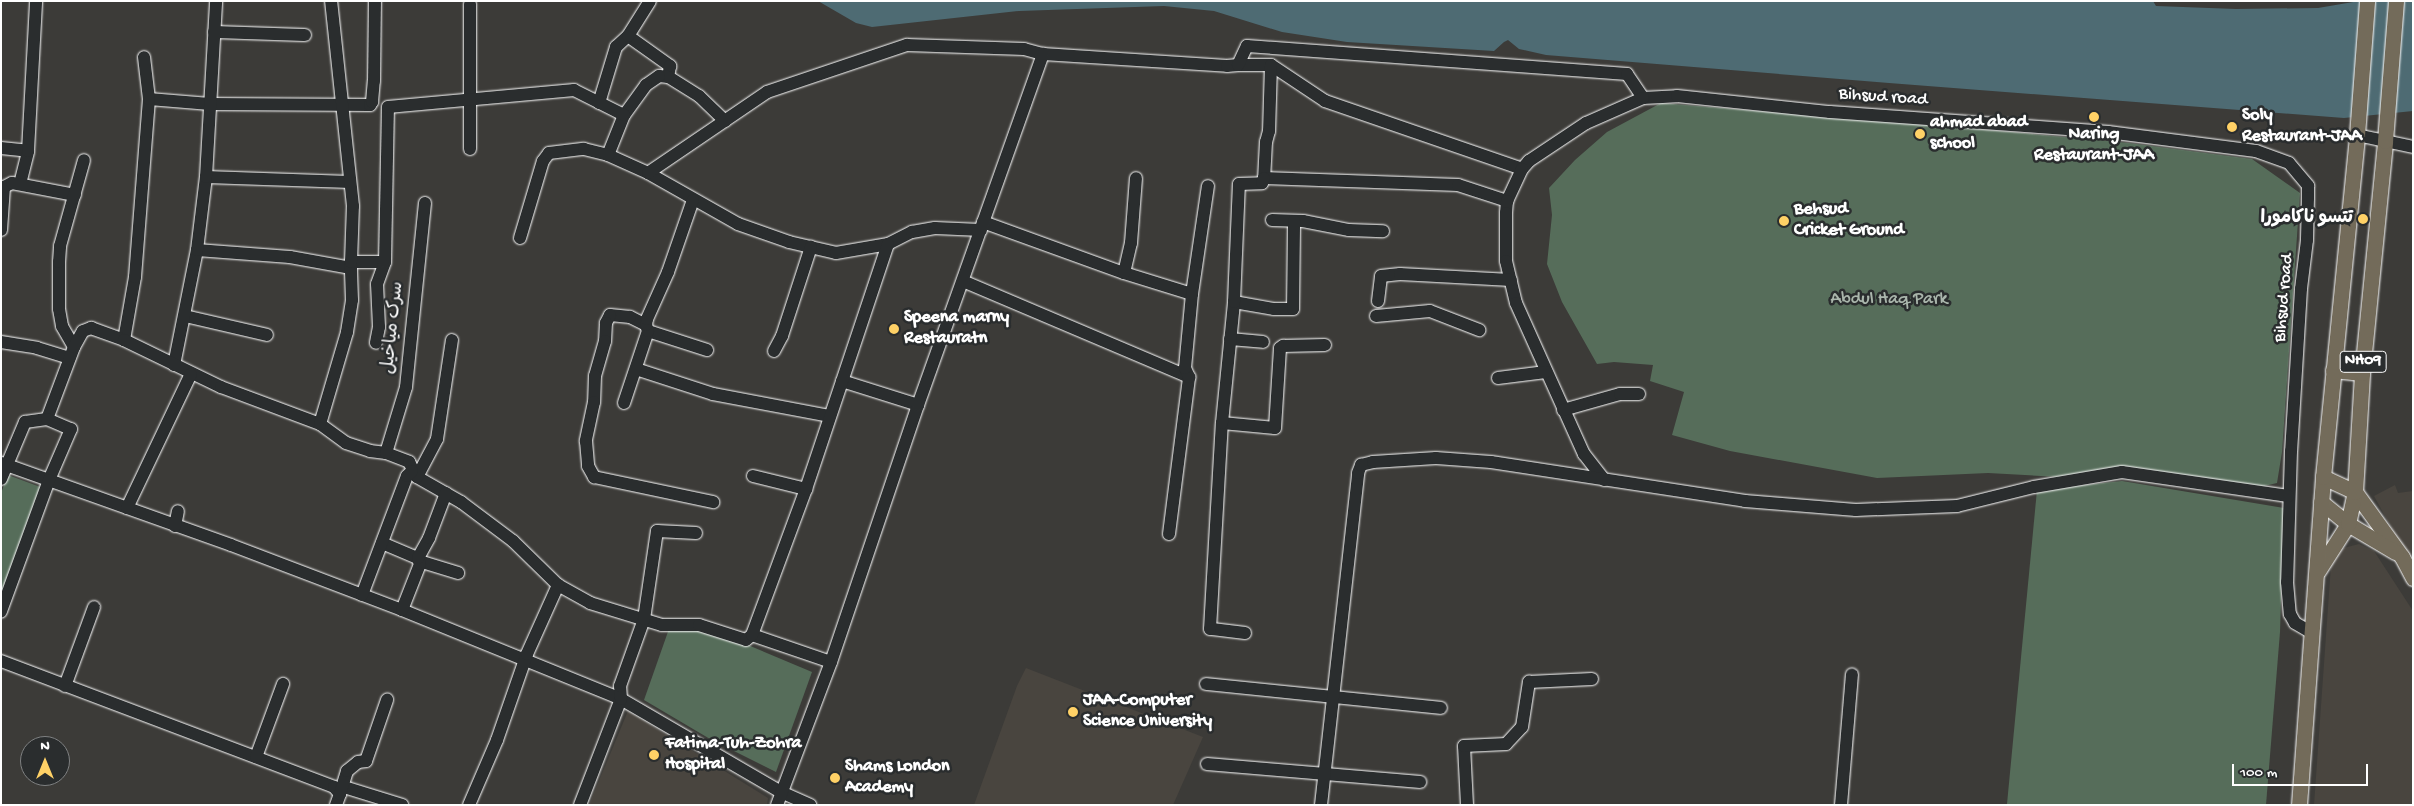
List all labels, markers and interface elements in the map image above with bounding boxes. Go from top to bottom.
street label: Bihsud road [1838,84,1928,112]
place label: Soly Restaurant-JAA [2242,106,2362,148]
marker: Naring Restaurant-JAA [2088,111,2100,123]
place label: ahmad abad school [1930,113,2027,156]
marker: Soly Restaurant-JAA [2226,121,2238,133]
place label: Naring Restaurant-JAA [2034,125,2154,168]
marker: ahmad abad school [1914,128,1926,140]
place label: Behsud Cricket Ground [1794,200,1904,242]
place label: تتسو ناکامورا [2260,208,2353,230]
marker: تتسو ناکامورا [2357,213,2369,225]
marker: Behsud Cricket Ground [1778,215,1790,227]
street label: Bihsud road [2270,253,2300,343]
street label: سرک میاخیل [378,281,410,375]
park label: Abdul Haq Park [1831,289,1947,311]
place label: Speena marny Restauratn [904,308,1009,350]
marker: Speena marny Restauratn [888,323,900,335]
road number: NH09 [2339,348,2387,376]
place label: JAA-Computer Science University [1083,691,1212,734]
marker: JAA-Computer Science University [1067,706,1079,718]
place label: Fatima-Tuh-Zohra Hospital [665,734,802,776]
north arrow [20,736,70,786]
text: N [40,738,50,755]
marker: Fatima-Tuh-Zohra Hospital [647,748,661,762]
scale bar [2234,754,2370,786]
place label: Shams London Academy [845,757,950,800]
text: 100 m [2240,764,2277,782]
marker: Shams London Academy [829,772,841,784]

